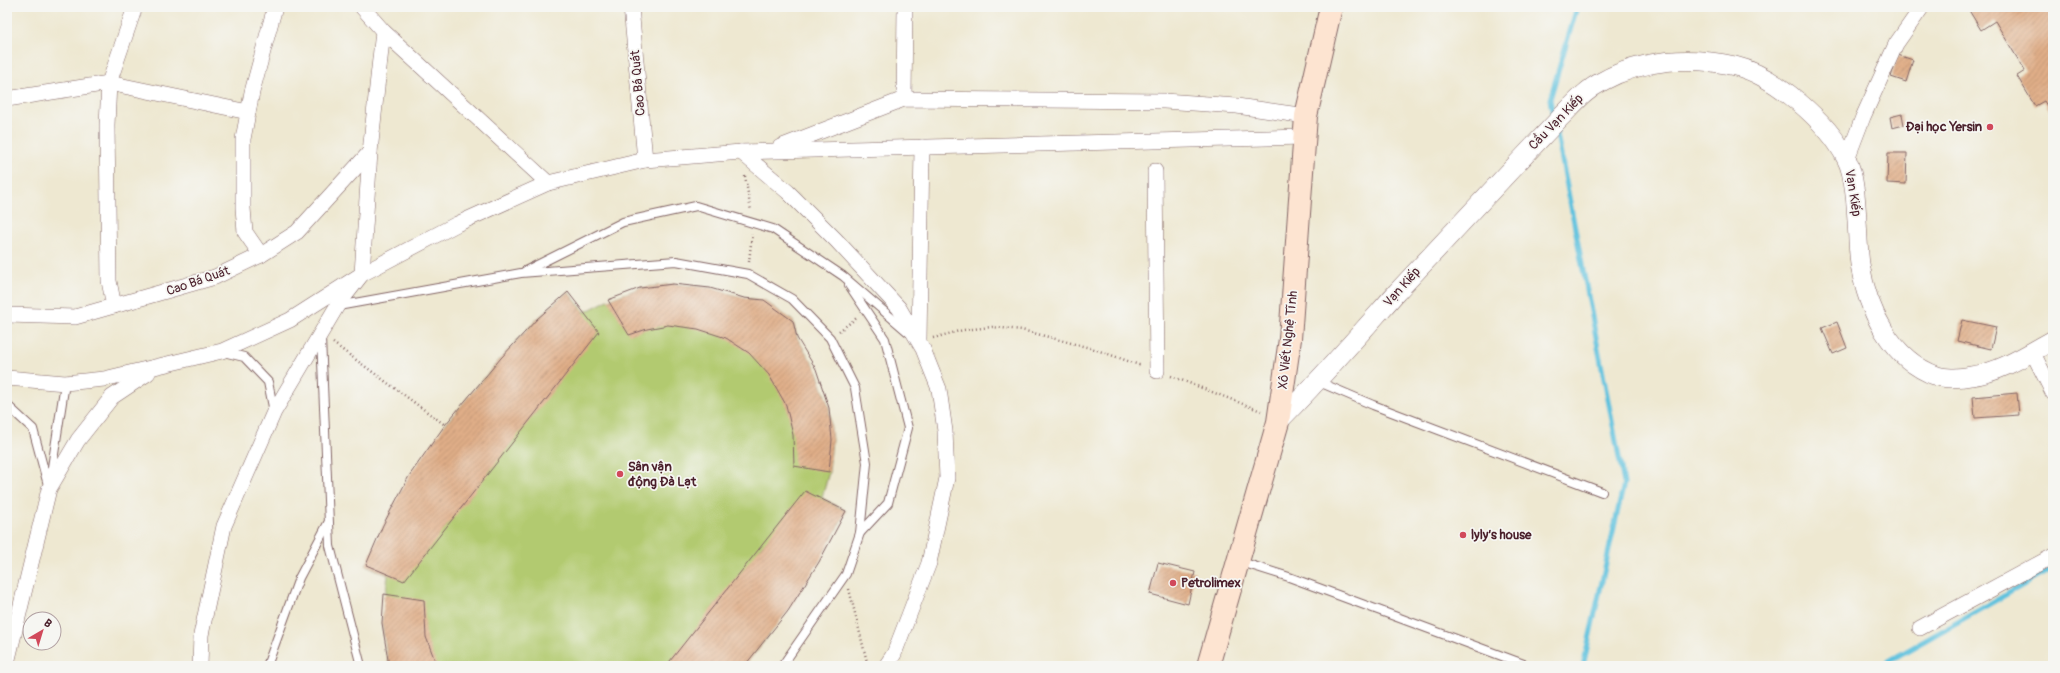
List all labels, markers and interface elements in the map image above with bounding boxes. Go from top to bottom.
street label: Cao Bá Quát [627,49,649,117]
street label: Cầu Vạn Kiếp [1525,90,1587,153]
place label: Đại học Yersin [1906,119,1983,135]
marker: Đại học Yersin [1985,122,1995,132]
street label: Vạn Kiếp [1841,168,1865,218]
street label: Cao Bá Quát [164,262,232,299]
street label: Vạn Kiếp [1380,264,1424,310]
street label: Xô Viết Nghệ Tĩnh [1275,290,1301,390]
place label: Sân vận động Đà Lạt [628,459,697,490]
marker: Sân vận động Đà Lạt [615,469,625,479]
place label: lyly’s house [1471,527,1532,543]
marker: lyly’s house [1458,530,1468,540]
place label: Petrolimex [1181,575,1241,591]
marker: Petrolimex [1168,578,1178,588]
north arrow [22,611,62,651]
text: B [41,616,54,631]

